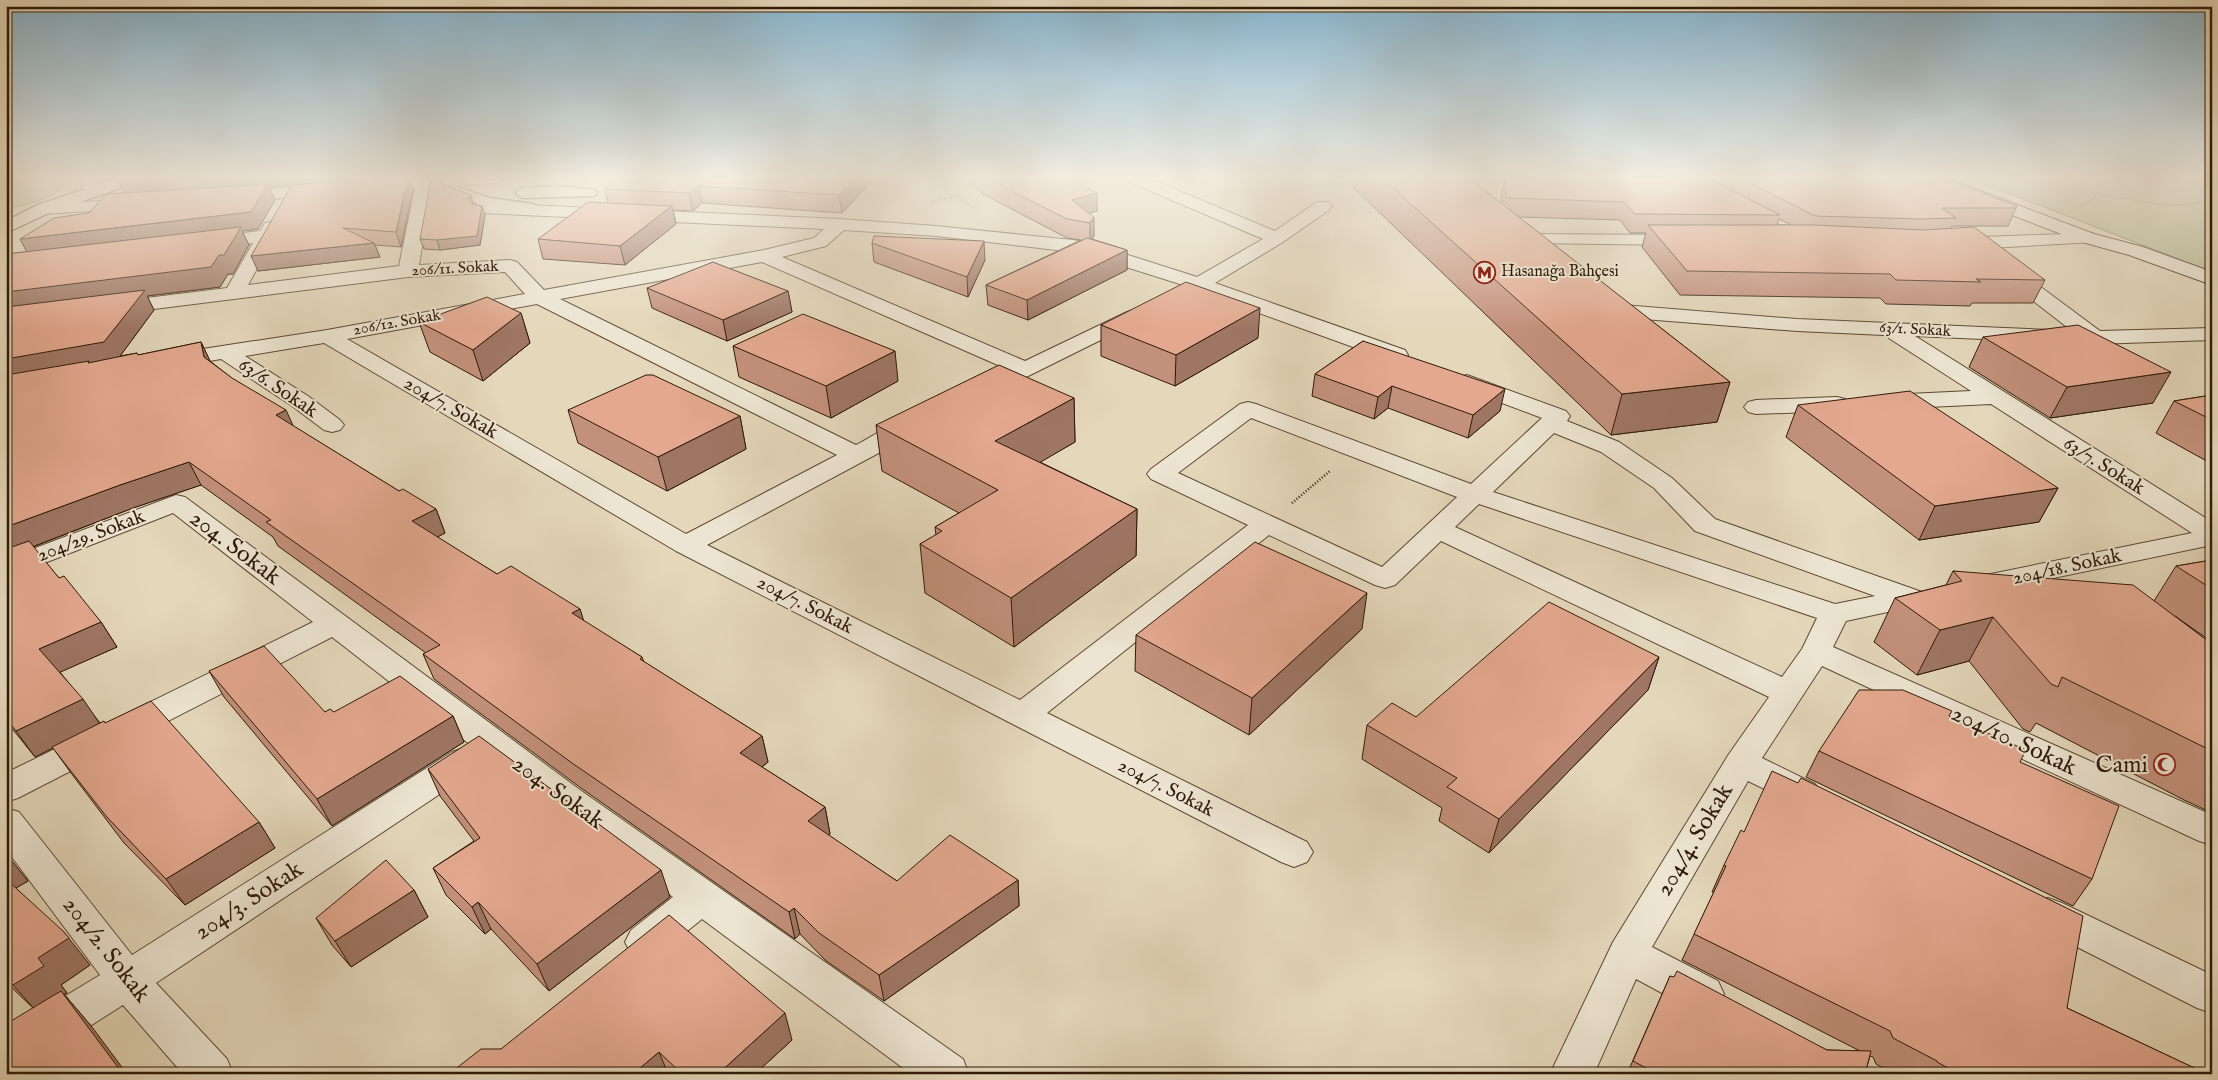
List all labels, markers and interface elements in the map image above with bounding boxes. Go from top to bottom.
street label: 206/11. Sokak [411,257,500,281]
metro station icon: Hasanağa Bahçesi [1473,260,1497,284]
place label: Hasanağa Bahçesi [1501,262,1619,282]
street label: 206/12. Sokak [352,305,443,341]
street label: 63/1. Sokak [1879,318,1952,342]
street label: 63/6. Sokak [233,352,323,424]
street label: 204/7. Sokak [399,371,503,445]
street label: 63/7. Sokak [2058,431,2150,501]
street label: 204. Sokak [183,503,287,593]
street label: 204/29. Sokak [34,504,149,568]
street label: 204/18. Sokak [2010,543,2124,591]
street label: 204/7. Sokak [753,570,858,640]
street label: 204/10. Sokak [1946,698,2082,784]
street label: 204. Sokak [506,749,610,837]
place label: Cami [2096,750,2148,781]
street label: 204/7. Sokak [1114,753,1219,823]
mosque icon: Cami [2152,753,2176,777]
street label: 204/4. Sokak [1649,778,1741,902]
street label: 204/3. Sokak [189,854,309,948]
street label: 204/2. Sokak [55,891,157,1009]

